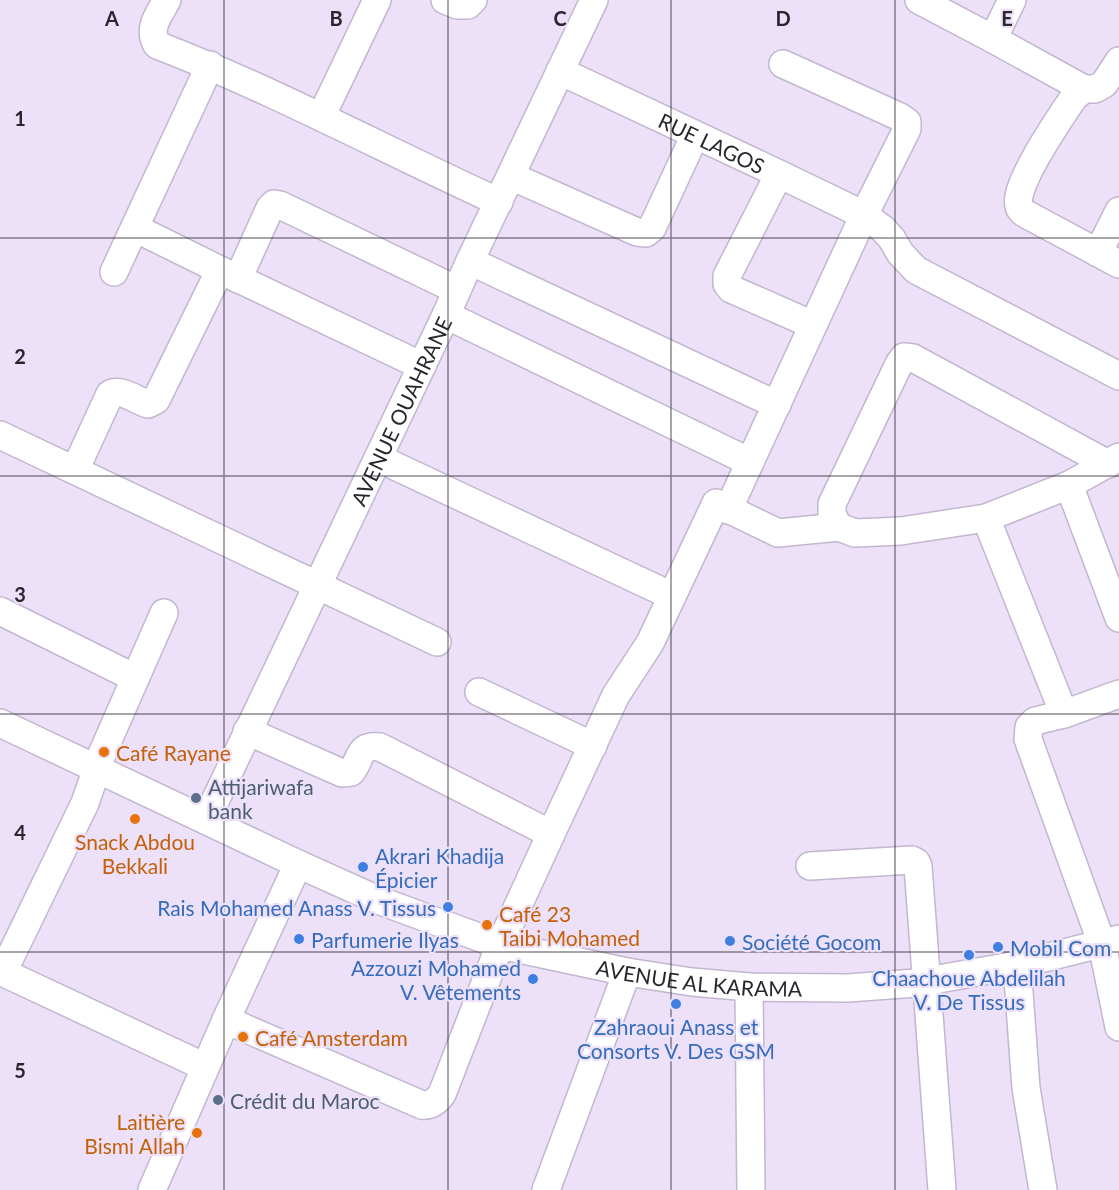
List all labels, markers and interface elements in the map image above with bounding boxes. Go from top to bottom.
text: A [104,6,119,30]
text: B [329,6,343,30]
text: C [553,6,567,30]
text: D [775,6,791,30]
text: E [1001,6,1013,30]
text: 1 [14,106,26,130]
street label: RUE LAGOS [655,107,769,178]
street label: AVENUE OUAHRANE [345,312,456,509]
text: 2 [14,344,26,368]
text: 3 [14,582,26,606]
place label: Café Rayane [116,740,231,765]
marker: Café Rayane [97,745,111,759]
place label: Attijariwafa bank [208,774,314,823]
marker: Attijariwafa bank [189,791,203,805]
marker: Snack Abdou Bekkali [128,812,142,826]
text: 4 [14,820,26,844]
place label: Snack Abdou Bekkali [75,829,195,878]
place label: Akrari Khadija Épicier [375,843,504,892]
marker: Akrari Khadija Épicier [356,860,370,874]
place label: Rais Mohamed Anass V. Tissus [157,895,436,920]
marker: Rais Mohamed Anass V. Tissus [441,900,455,914]
place label: Café 23 Taibi Mohamed [499,901,640,950]
marker: Café 23 Taibi Mohamed [480,918,494,932]
place label: Parfumerie Ilyas [311,927,459,952]
place label: Société Gocom [742,929,881,954]
marker: Parfumerie Ilyas [292,932,306,946]
marker: Société Gocom [723,934,737,948]
place label: Mobil Com [1010,935,1111,960]
marker: Mobil Com [991,940,1005,954]
marker: Chaachoue Abdelilah V. De Tissus [962,948,976,962]
street label: AVENUE AL KARAMA [594,953,803,1000]
place label: Azzouzi Mohamed V. Vêtements [351,955,521,1004]
place label: Chaachoue Abdelilah V. De Tissus [872,965,1066,1014]
marker: Azzouzi Mohamed V. Vêtements [526,972,540,986]
marker: Zahraoui Anass et Consorts V. Des GSM [669,997,683,1011]
place label: Zahraoui Anass et Consorts V. Des GSM [577,1014,775,1063]
place label: Café Amsterdam [255,1025,408,1050]
marker: Café Amsterdam [236,1030,250,1044]
text: 5 [14,1058,26,1082]
place label: Crédit du Maroc [230,1088,380,1113]
marker: Crédit du Maroc [211,1093,225,1107]
place label: Laitière Bismi Allah [84,1109,185,1158]
marker: Laitière Bismi Allah [190,1126,204,1140]

